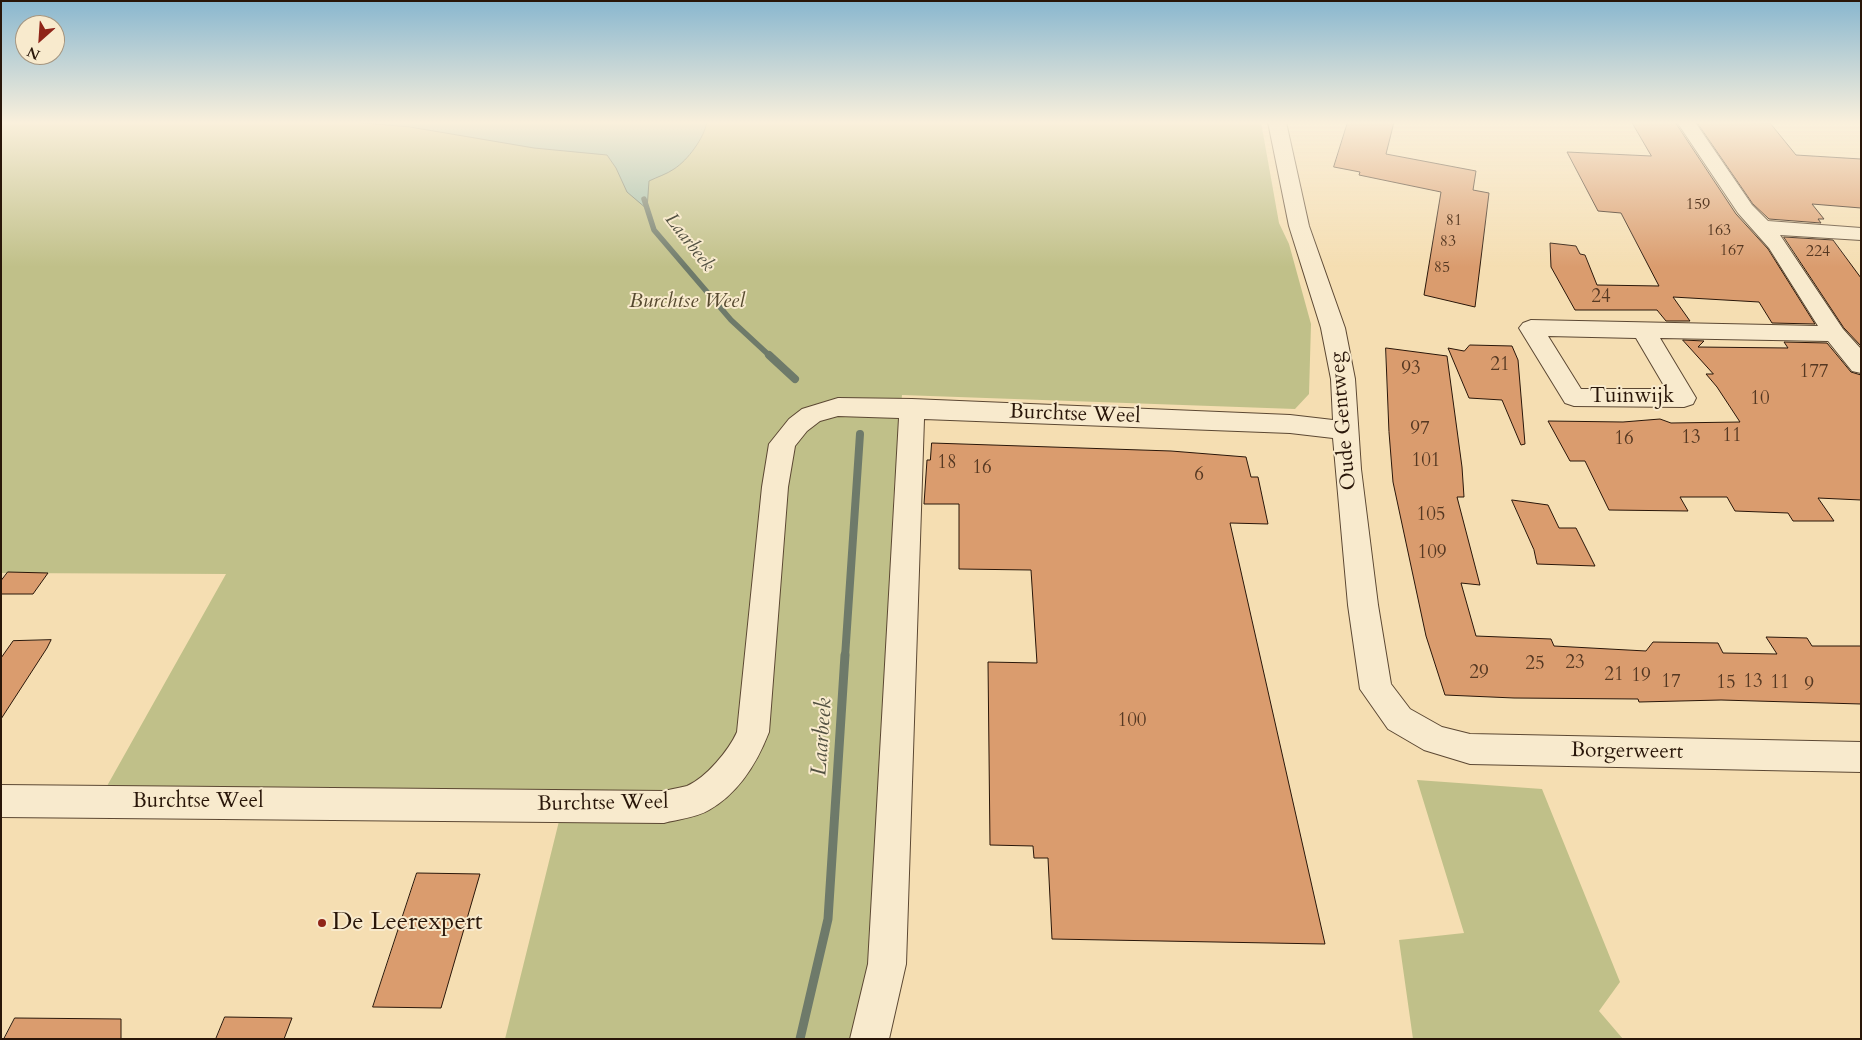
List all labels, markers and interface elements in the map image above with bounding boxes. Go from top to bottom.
north arrow [15,15,65,65]
text: N [24,42,43,64]
house number: 159 [1686,195,1710,215]
water label: Laarbeek [659,209,719,277]
house number: 81 [1446,211,1462,231]
house number: 163 [1707,221,1731,241]
house number: 83 [1440,232,1456,252]
house number: 167 [1720,241,1744,261]
house number: 224 [1806,242,1830,262]
house number: 85 [1434,258,1450,278]
house number: 24 [1591,287,1611,309]
park label: Burchtse Weel [629,289,745,315]
street label: Oude Gentweg [1325,351,1363,491]
house number: 21 [1490,355,1510,377]
house number: 93 [1401,359,1421,381]
house number: 177 [1799,362,1829,384]
street label: Tuinwijk [1590,384,1674,410]
house number: 10 [1750,389,1770,411]
street label: Burchtse Weel [1009,400,1141,430]
house number: 97 [1410,419,1430,441]
house number: 11 [1722,426,1742,448]
house number: 13 [1681,428,1701,450]
house number: 16 [1614,429,1634,451]
house number: 101 [1411,451,1441,473]
house number: 18 [937,453,957,475]
house number: 16 [972,458,992,480]
house number: 6 [1194,465,1204,487]
house number: 105 [1416,505,1446,527]
house number: 109 [1417,543,1447,565]
house number: 23 [1565,653,1585,675]
house number: 25 [1525,654,1545,676]
house number: 29 [1469,663,1489,685]
house number: 21 [1604,665,1624,687]
house number: 19 [1631,666,1651,688]
house number: 17 [1661,672,1681,694]
house number: 13 [1743,672,1763,694]
house number: 15 [1716,673,1736,695]
house number: 11 [1770,673,1790,695]
house number: 9 [1804,675,1814,697]
water label: Laarbeek [807,697,839,777]
house number: 100 [1117,711,1147,733]
street label: Borgerweert [1571,738,1683,766]
street label: Burchtse Weel [132,789,264,815]
street label: Burchtse Weel [537,790,669,818]
place label: De Leerexpert [332,908,483,938]
marker: De Leerexpert [316,917,328,929]

